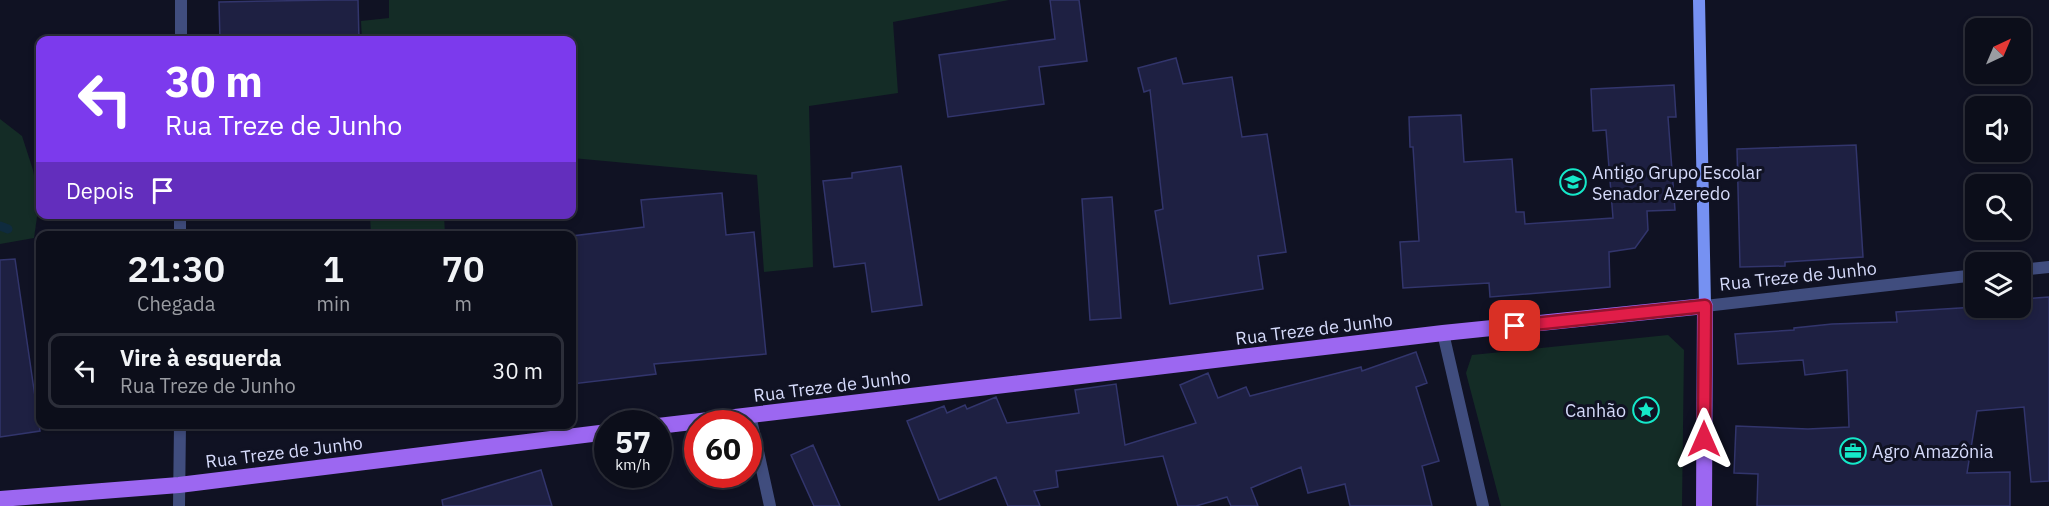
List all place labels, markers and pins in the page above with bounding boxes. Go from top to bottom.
place label: Antigo Grupo Escolar Senador Azeredo [1592,161,1762,205]
school or university icon: Antigo Grupo Escolar Senador Azeredo [1558,167,1588,197]
pin [1489,300,1540,351]
place icon: Canhão [1631,395,1661,425]
place label: Canhão [1565,399,1626,422]
office icon: Agro Amazônia [1838,436,1868,466]
place label: Agro Amazônia [1872,440,1994,463]

